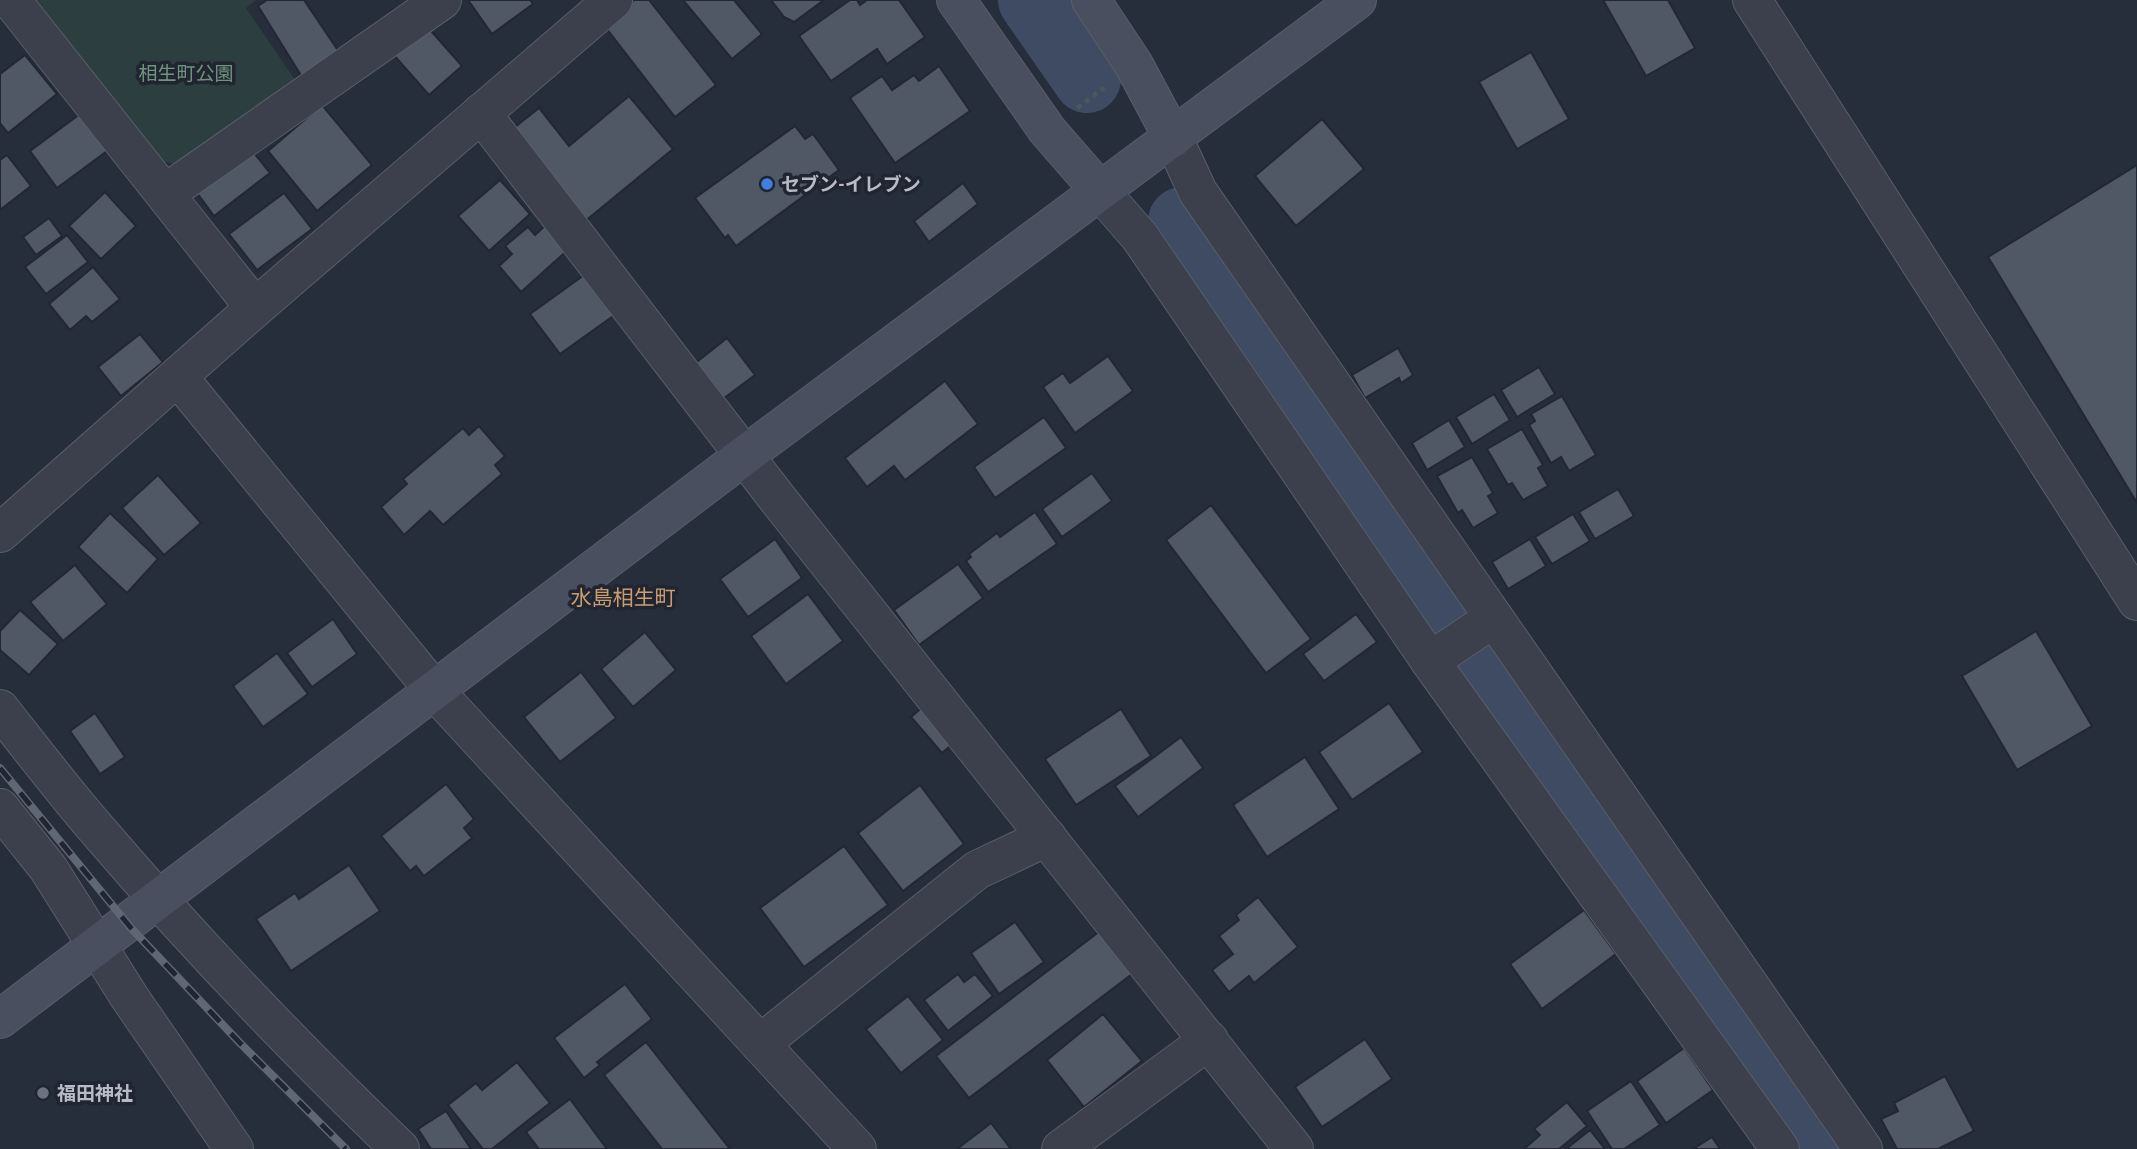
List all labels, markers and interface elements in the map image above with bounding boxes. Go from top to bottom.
park label: 相生町公園 [138,62,234,85]
place label: セブン-イレブン [781,173,921,196]
marker: セブン-イレブン [759,176,775,192]
district label: 水島相生町 [571,586,676,610]
place label: 福田神社 [57,1082,133,1105]
marker: 福田神社 [35,1085,51,1101]

